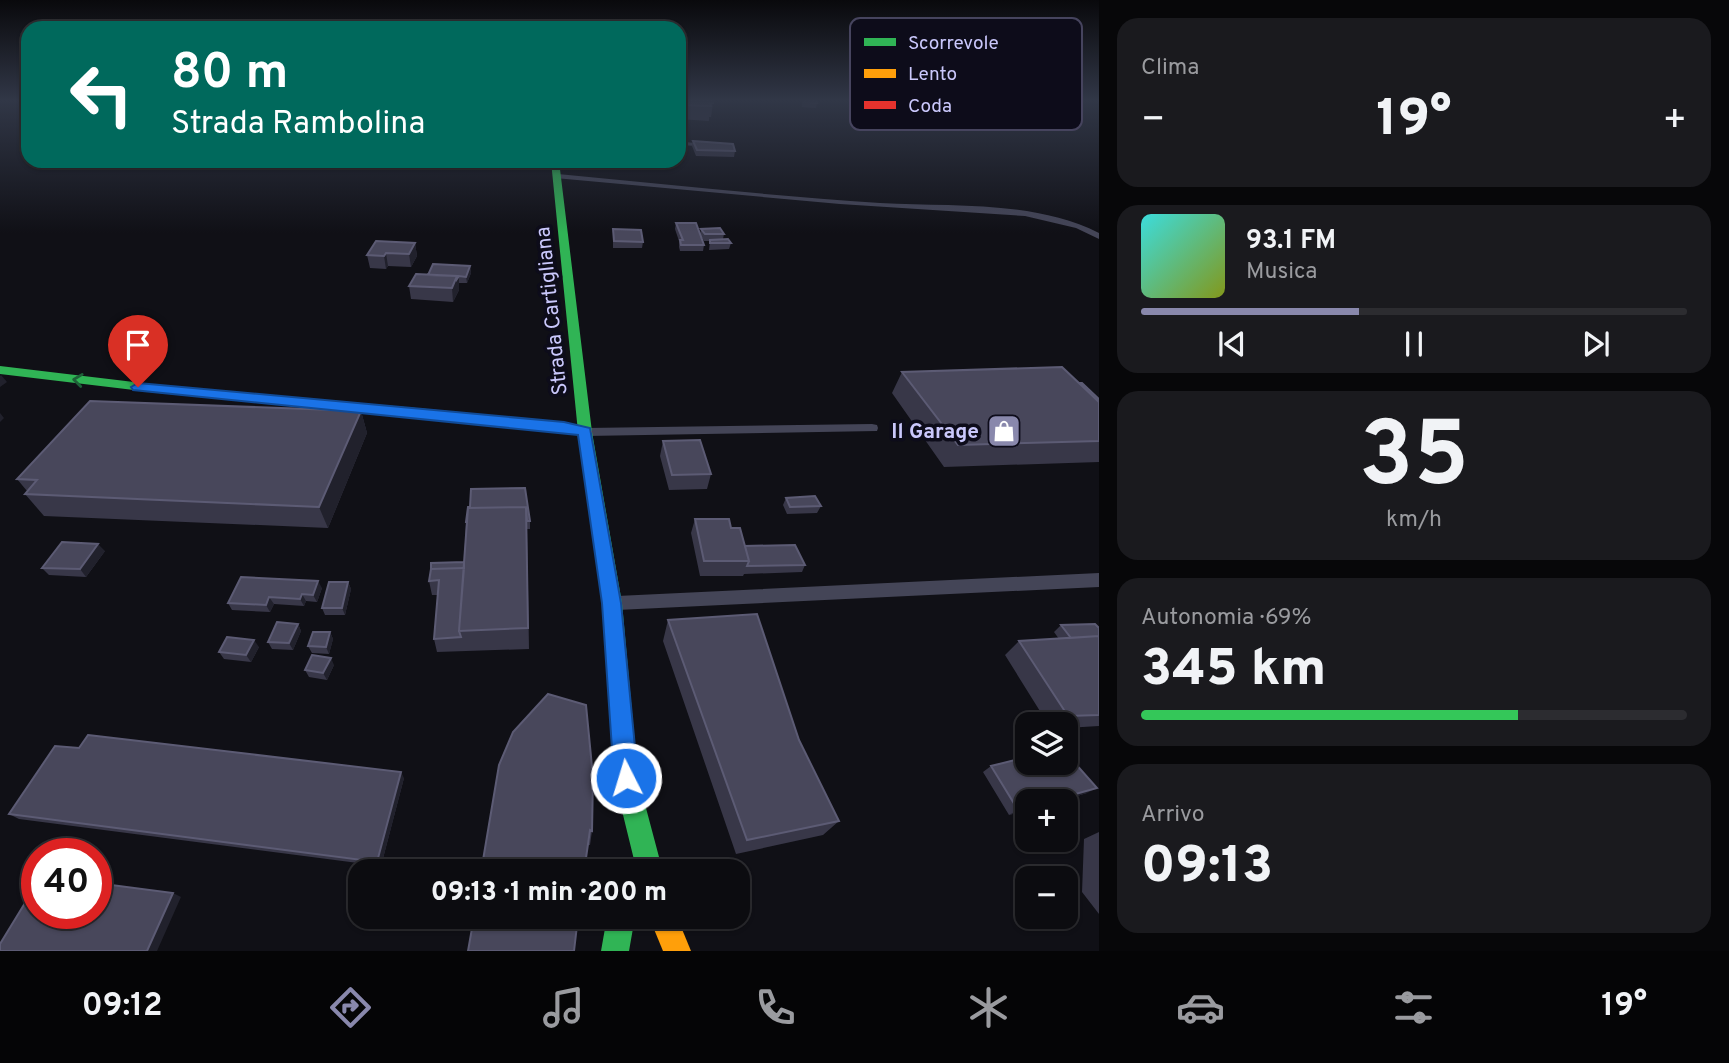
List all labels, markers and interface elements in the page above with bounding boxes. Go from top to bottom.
legend [850,18,1082,130]
text: Scorrevole [908,32,999,56]
text: 80 m [171,44,288,106]
icon: left [56,49,147,140]
text: Clima [1141,54,1199,83]
text: Lento [908,63,957,87]
text: 19° [1376,88,1452,154]
text: Coda [908,95,952,119]
text: − [1141,97,1166,146]
text: + [1662,97,1687,146]
text: Strada Rambolina [171,105,425,145]
street label: Strada Cartigliana [530,225,575,397]
text: 93.1 FM [1246,225,1336,258]
text: Musica [1246,258,1317,287]
pin [108,315,168,387]
icon: previous [1213,325,1251,363]
icon: pause [1395,325,1433,363]
icon: next [1577,325,1615,363]
icon: arrive [119,326,157,364]
one-way arrow [72,373,84,388]
text: 35 [1359,403,1469,518]
shop icon: Il Garage [985,412,1023,450]
place label: Il Garage [891,419,979,446]
text: km/h [1386,506,1442,535]
text: Autonomia · 69% [1141,604,1312,633]
text: 345 km [1141,638,1326,704]
map controls [1015,712,1078,929]
button: layers [1015,712,1078,775]
position arrow [589,741,663,815]
button: + [1015,789,1078,852]
text: Arrivo [1141,801,1205,830]
text: 09:13 [1141,835,1273,901]
speed limit sign: 40 [21,838,112,929]
button: − [1015,866,1078,929]
text: 09:13 · 1 min · 200 m [431,877,667,910]
icon: directions [326,983,375,1032]
icon: music [539,983,588,1032]
icon: phone [751,983,800,1032]
icon: climate [964,983,1013,1032]
icon: car [1176,983,1225,1032]
icon: filters [1389,983,1438,1032]
text: 09:12 [82,987,163,1027]
text: 19° [1601,987,1647,1027]

